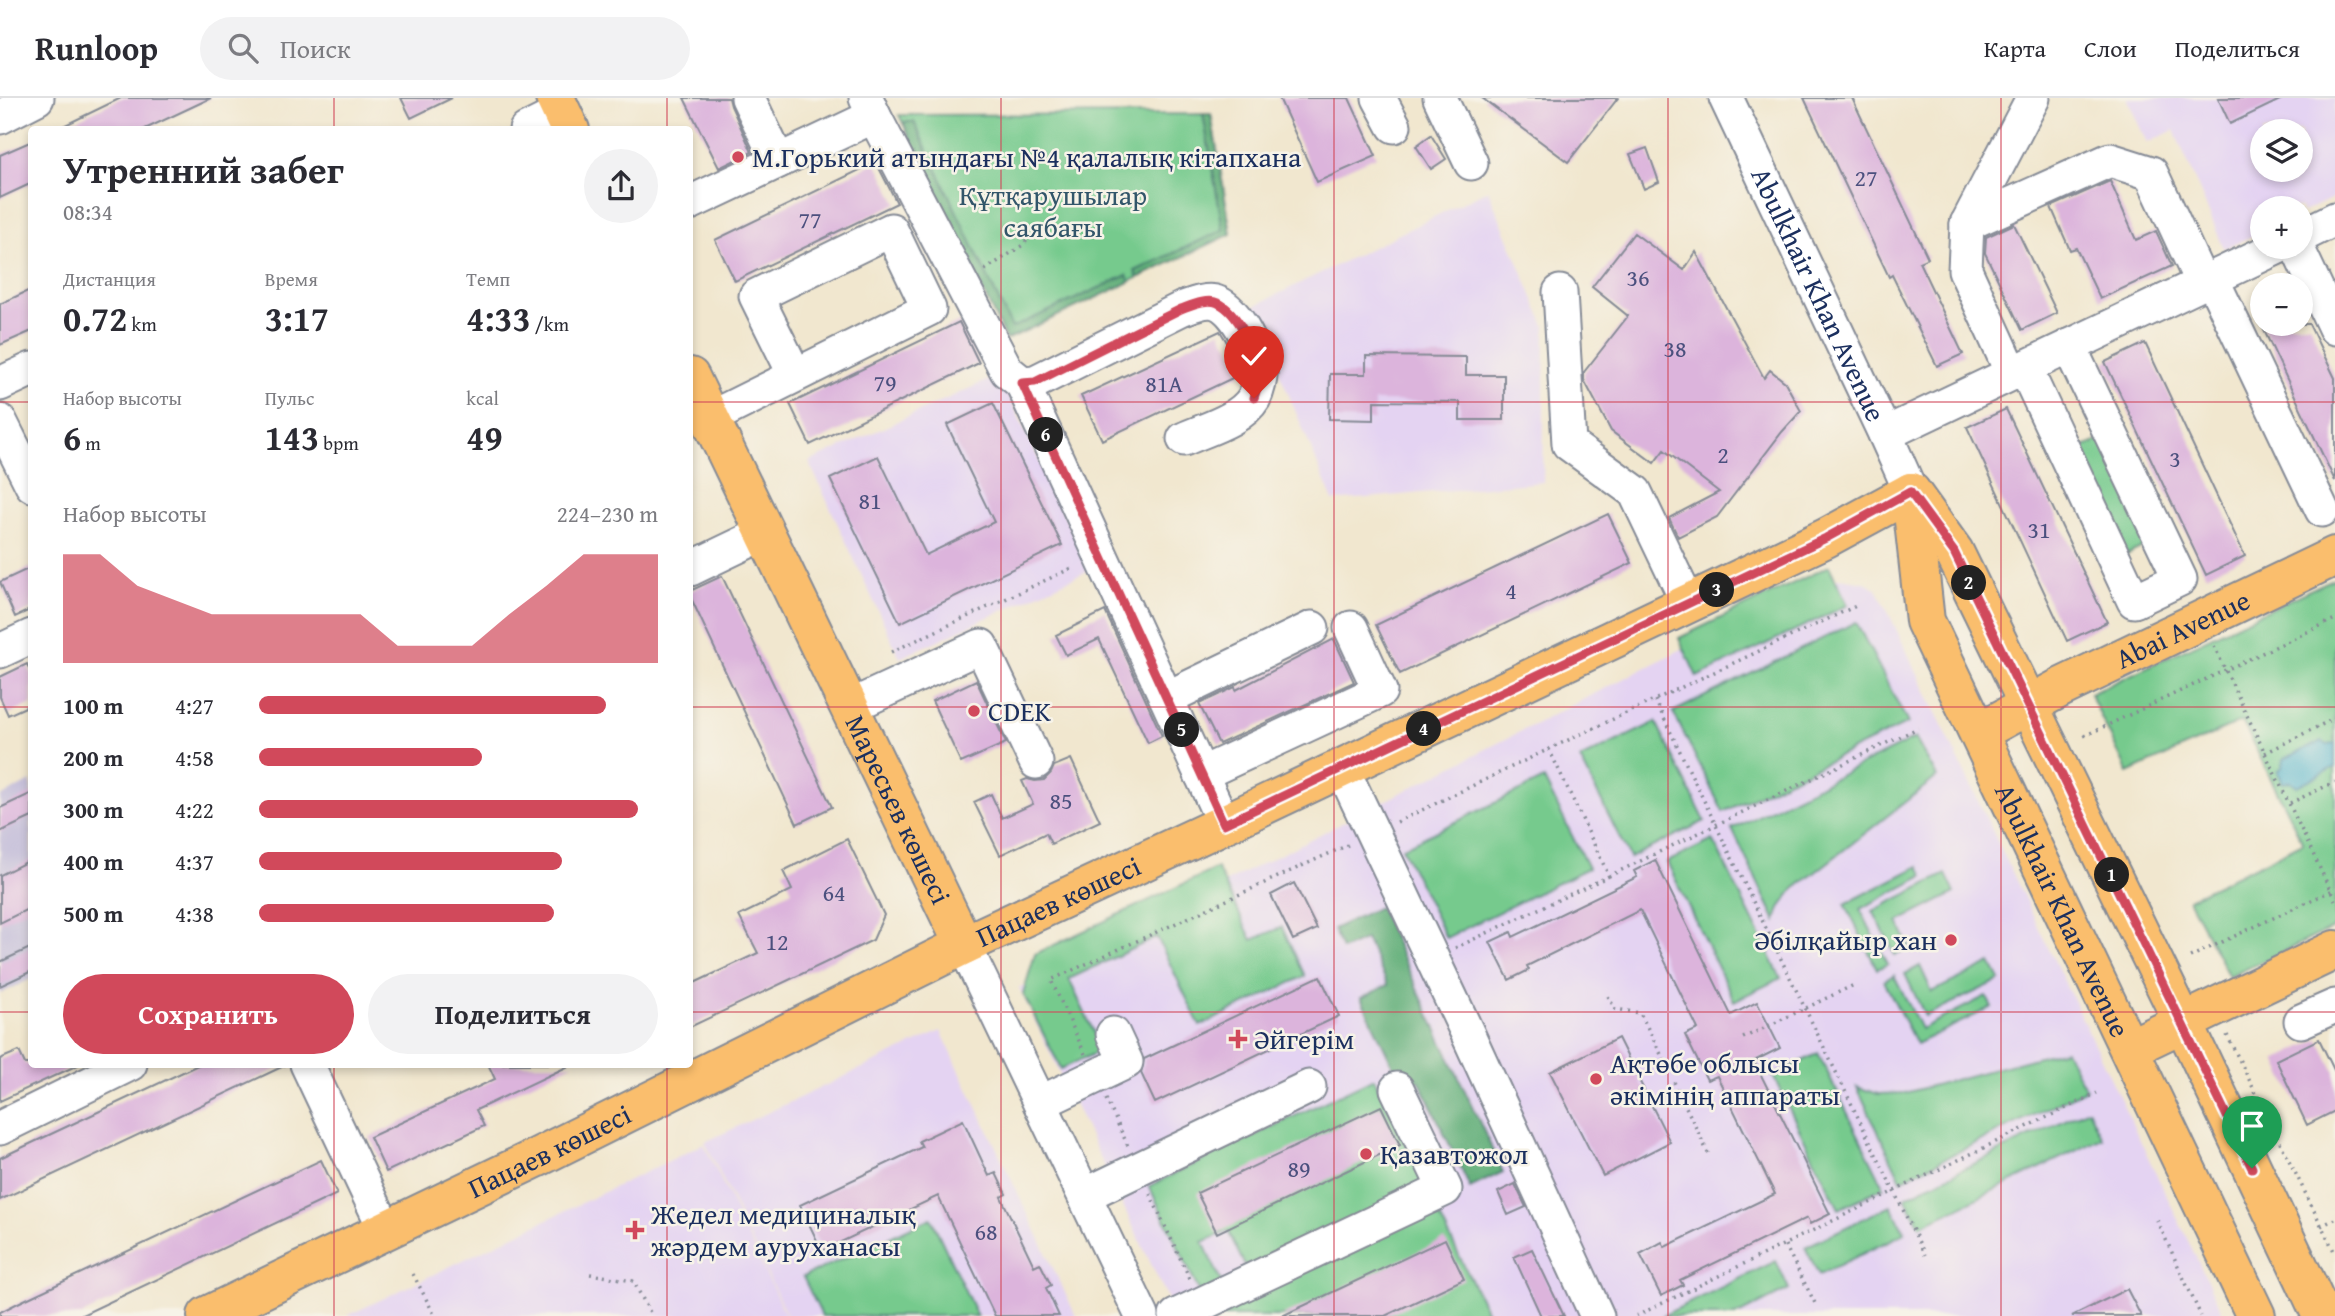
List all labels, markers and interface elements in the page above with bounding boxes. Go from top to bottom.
search box [200,17,690,80]
text: Runloop [35,24,158,72]
icon: search [224,29,262,67]
text: Поиск [280,29,351,68]
text: Карта [1984,31,2046,66]
text: Слои [2084,31,2137,66]
text: Поделиться [2175,31,2300,66]
map controls [2250,119,2313,336]
button: layers [2250,119,2313,182]
place label: М.Горький атындағы №4 қалалық кітапхана [752,136,1302,177]
text: Утренний забег [63,141,344,197]
button: share [584,149,658,223]
marker: М.Горький атындағы №4 қалалық кітапхана [730,149,746,165]
street label: Abulkhair Khan Avenue [1742,160,1897,428]
house number: 27 [1854,160,1878,195]
park label: Құтқарушылар саябағы [959,174,1147,247]
text: 08:34 [63,195,113,228]
button: + [2250,196,2313,259]
house number: 77 [798,202,822,237]
house number: 36 [1626,260,1650,295]
text: Дистанция [63,265,156,293]
text: Время [265,265,318,293]
text: Темп [466,265,510,293]
button: − [2250,273,2313,336]
text: 0.72 [63,293,127,344]
text: 3:17 [265,293,329,344]
text: 4:33 [466,293,531,344]
text: km [127,310,157,338]
text: /km [531,310,569,338]
pin [1224,326,1284,398]
house number: 38 [1663,331,1687,366]
icon: check [1235,337,1273,375]
house number: 79 [873,365,897,400]
house number: 81А [1145,366,1183,401]
text: Набор высоты [63,384,182,412]
text: Пульс [265,384,314,412]
text: kcal [466,384,499,412]
text: 6 [63,412,81,463]
text: 143 [265,412,319,463]
text: 49 [466,412,503,463]
pin: 6 [1028,418,1064,452]
text: 6 [1041,420,1050,448]
text: m [81,429,101,457]
text: bpm [319,429,359,457]
house number: 2 [1717,437,1729,472]
house number: 3 [2169,441,2181,476]
house number: 81 [858,483,882,518]
text: Набор высоты [63,497,207,530]
text: 224–230 m [557,497,658,530]
house number: 31 [2027,512,2051,547]
pin: 2 [1952,566,1986,601]
text: 2 [1964,568,1973,596]
house number: 4 [1505,573,1517,608]
pin: 3 [1700,573,1734,608]
text: 3 [1712,575,1721,603]
street label: Abai Avenue [2108,579,2256,679]
text: 100 m [63,689,124,722]
text: 4:27 [175,689,214,722]
place label: CDEK [988,690,1051,731]
marker: CDEK [966,703,982,719]
street label: Маресьев көшесі [836,708,962,911]
pin: 5 [1164,712,1200,748]
pin: 4 [1406,712,1442,746]
text: 4 [1419,714,1428,742]
text: 5 [1177,715,1186,743]
text: 200 m [63,741,124,774]
text: 4:58 [175,741,214,774]
street label: Abulkhair Khan Avenue [1985,776,2141,1044]
house number: 85 [1049,783,1073,818]
text: 300 m [63,793,124,826]
text: 4:22 [175,793,214,826]
text: 400 m [63,845,124,878]
text: 4:37 [175,845,214,878]
street label: Пацаев көшесі [969,845,1147,957]
pin: 1 [2094,858,2130,892]
text: 1 [2107,860,2116,888]
house number: 64 [822,875,846,910]
text: 500 m [63,897,124,930]
text: 4:38 [175,897,214,930]
place label: Әбілқайыр хан [1754,919,1937,960]
house number: 12 [765,924,789,959]
marker: Әбілқайыр хан [1943,932,1959,948]
button: Сохранить [63,974,354,1054]
button: Поделиться [368,974,658,1054]
place label: Әйгерім [1254,1018,1354,1059]
marker: Әйгерім [1228,1029,1248,1049]
place label: Ақтөбе облысы әкімінің аппараты [1610,1042,1840,1115]
marker: Ақтөбе облысы әкімінің аппараты [1588,1071,1604,1087]
street label: Пацаев көшесі [461,1093,638,1208]
pin [2222,1096,2282,1168]
icon: arrive [2233,1107,2271,1145]
place label: Қазавтожол [1380,1133,1528,1174]
marker: Қазавтожол [1358,1146,1374,1162]
house number: 89 [1287,1151,1311,1186]
place label: Жедел медициналық жәрдем ауруханасы [650,1193,916,1266]
house number: 68 [974,1214,998,1249]
marker: Жедел медициналық жәрдем ауруханасы [625,1220,645,1240]

